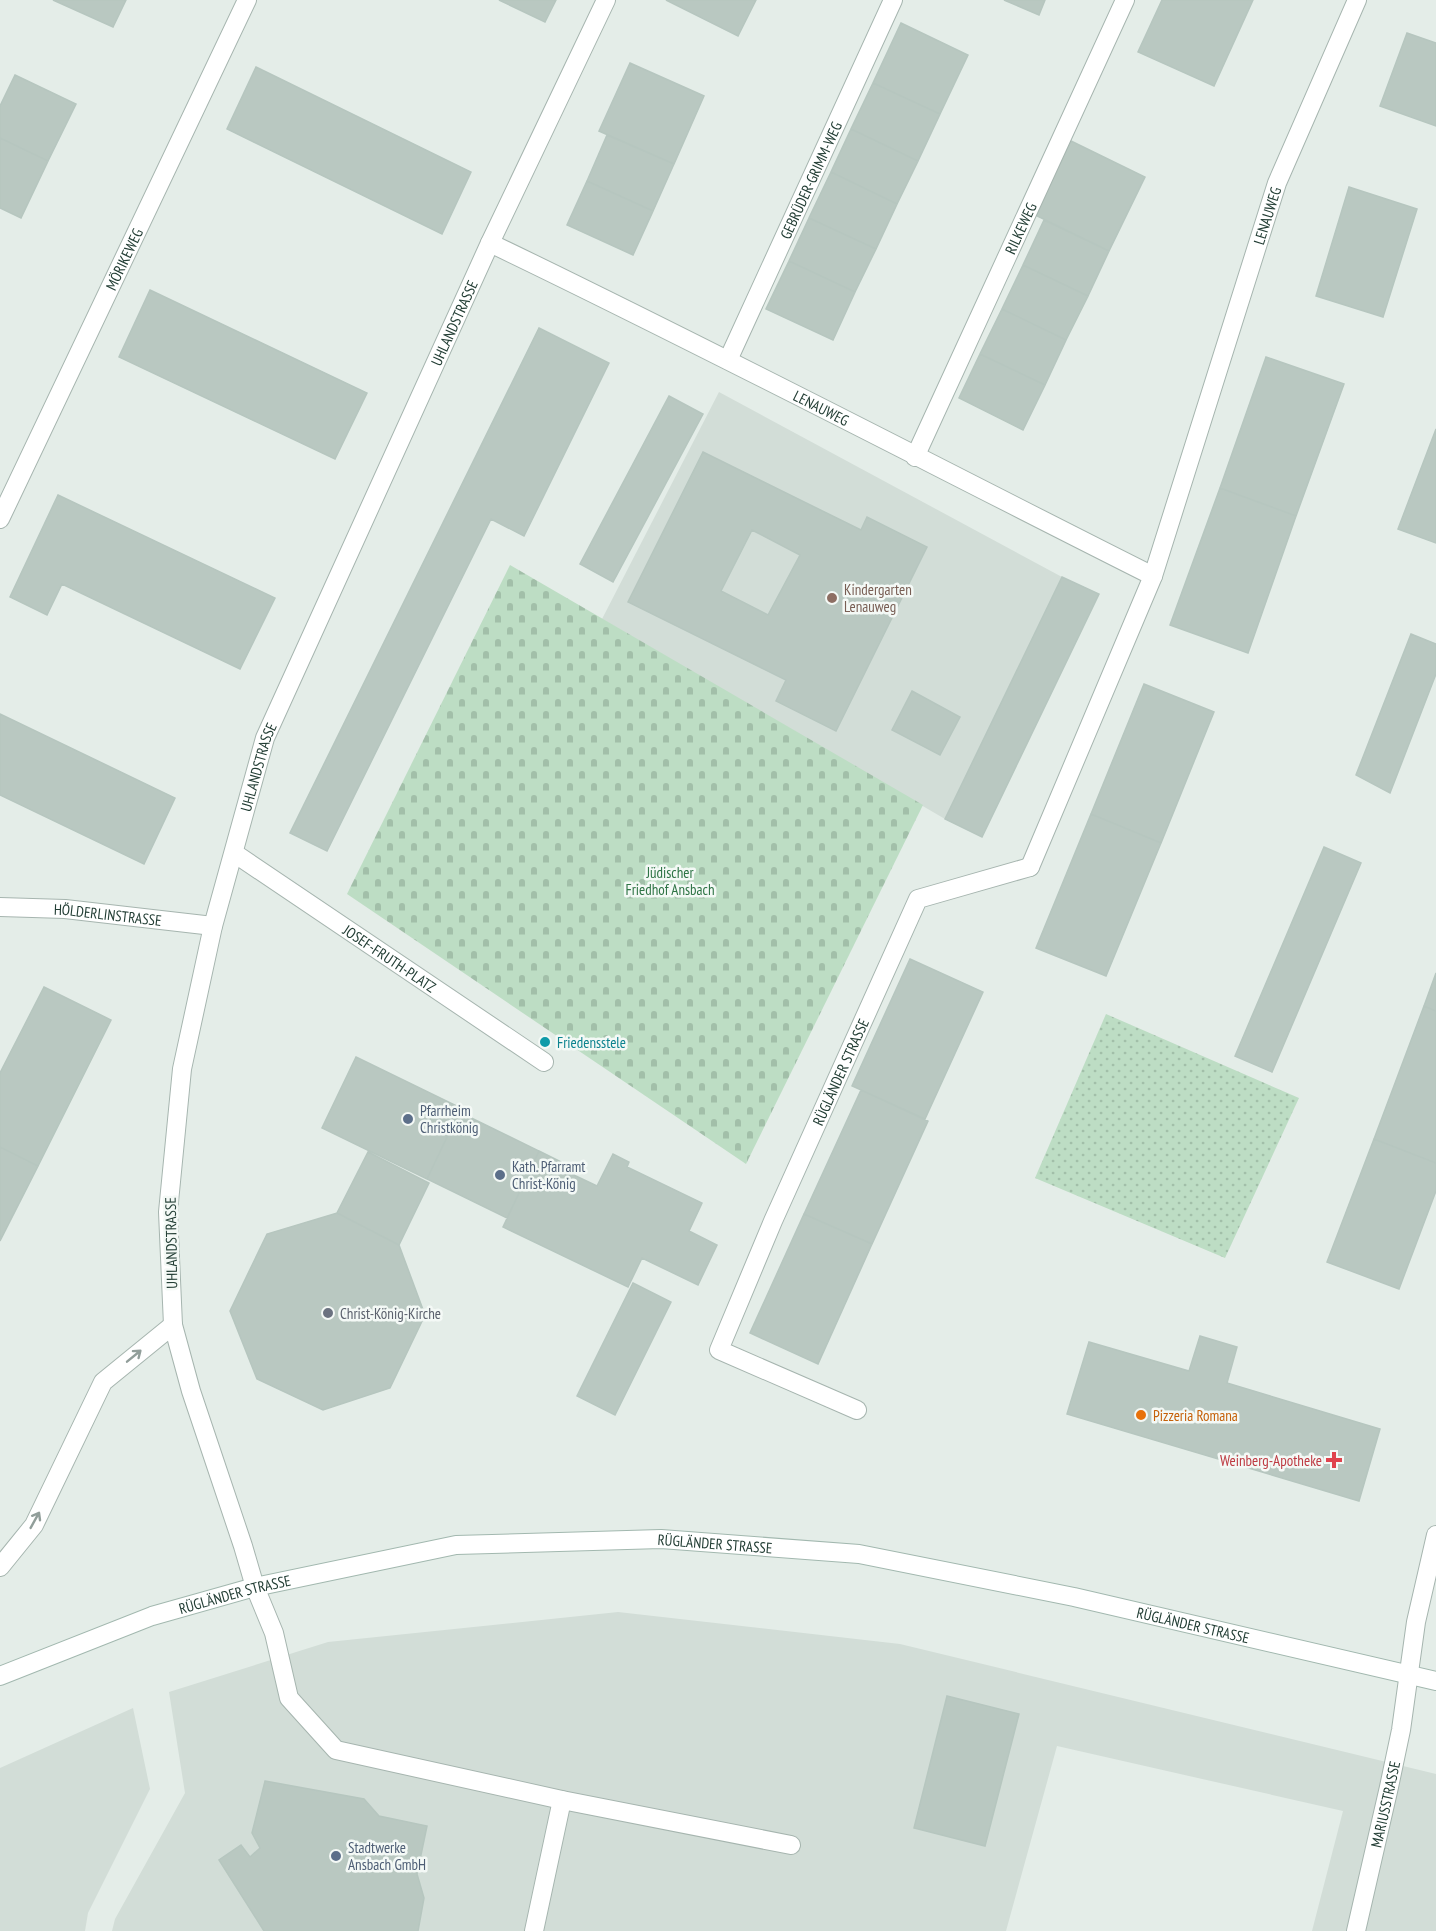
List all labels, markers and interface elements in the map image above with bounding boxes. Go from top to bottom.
street label: GEBRÜDER-GRIMM-WEG [775,118,846,242]
street label: LENAUWEG [1249,184,1285,247]
street label: RILKEWEG [1000,199,1040,257]
street label: MÖRIKEWEG [101,225,147,293]
street label: UHLANDSTRASSE [426,277,481,368]
street label: LENAUWEG [791,386,852,430]
place label: Kindergarten Lenauweg [844,580,912,616]
marker: Kindergarten Lenauweg [825,591,839,605]
street label: UHLANDSTRASSE [236,719,280,813]
park label: Jüdischer Friedhof Ansbach [625,863,715,899]
street label: HÖLDERLINSTRASSE [54,899,163,930]
street label: JOSEF-FRUTH-PLATZ [339,919,440,996]
street label: RÜGLÄNDER STRASSE [808,1015,872,1128]
place label: Friedensstele [557,1033,626,1052]
marker: Friedensstele [538,1035,552,1049]
place label: Pfarrheim Christkönig [420,1101,479,1137]
marker: Pfarrheim Christkönig [401,1112,415,1126]
place label: Kath. Pfarramt Christ-König [512,1157,585,1193]
marker: Kath. Pfarramt Christ-König [493,1168,507,1182]
street label: UHLANDSTRASSE [161,1197,181,1289]
place label: Christ-König-Kirche [340,1304,441,1323]
marker: Christ-König-Kirche [321,1306,335,1320]
one-way arrow [126,1350,142,1363]
place label: Pizzeria Romana [1153,1406,1238,1425]
marker: Pizzeria Romana [1134,1408,1148,1422]
place label: Weinberg-Apotheke [1220,1451,1322,1470]
marker: Weinberg-Apotheke [1327,1453,1341,1467]
one-way arrow [30,1512,41,1530]
street label: RÜGLÄNDER STRASSE [657,1529,773,1557]
street label: RÜGLÄNDER STRASSE [176,1570,292,1618]
street label: RÜGLÄNDER STRASSE [1135,1602,1251,1647]
street label: MARIUSSTRASSE [1366,1759,1404,1849]
place label: Stadtwerke Ansbach GmbH [348,1838,426,1874]
marker: Stadtwerke Ansbach GmbH [329,1849,343,1863]

